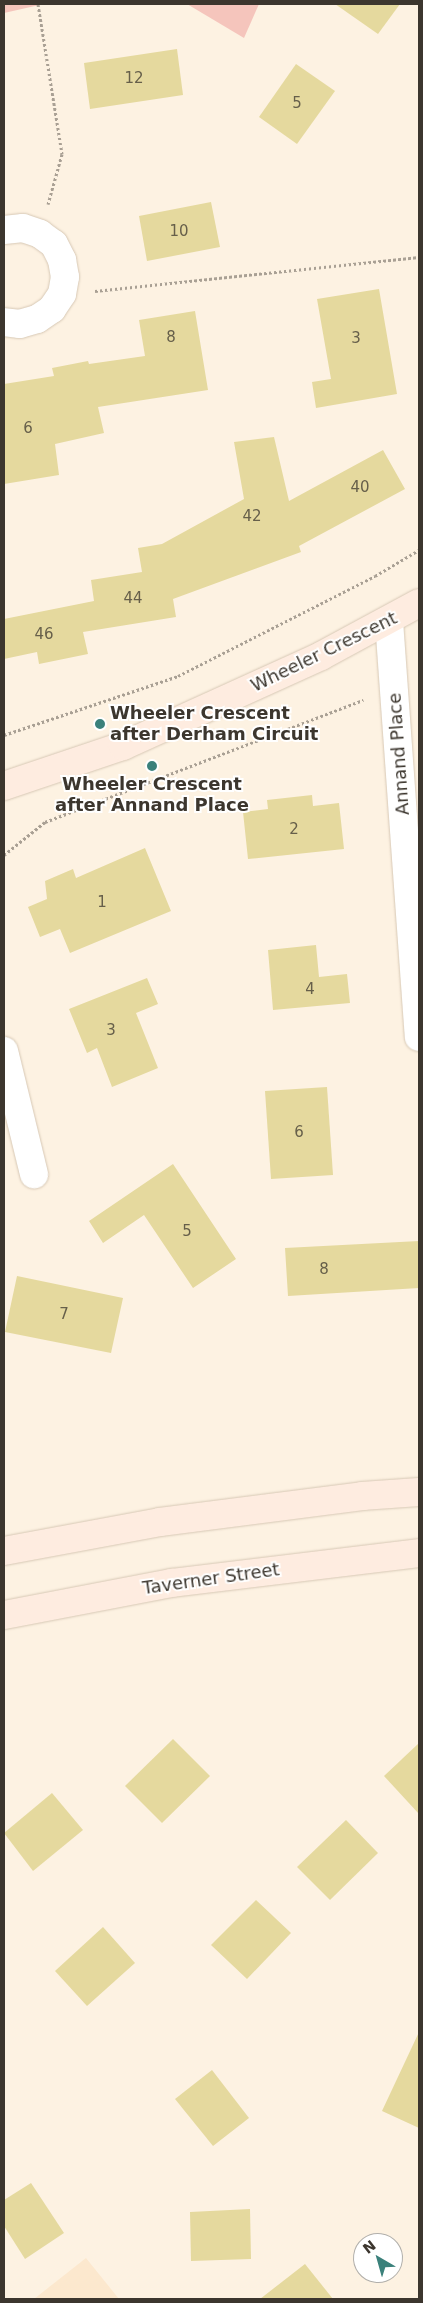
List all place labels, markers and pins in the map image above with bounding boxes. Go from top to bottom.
place label: Wheeler Crescent after Derham Circuit [110,703,318,746]
marker: Wheeler Crescent after Derham Circuit [94,718,106,730]
marker: Wheeler Crescent after Annand Place [146,760,158,772]
place label: Wheeler Crescent after Annand Place [55,774,249,816]

